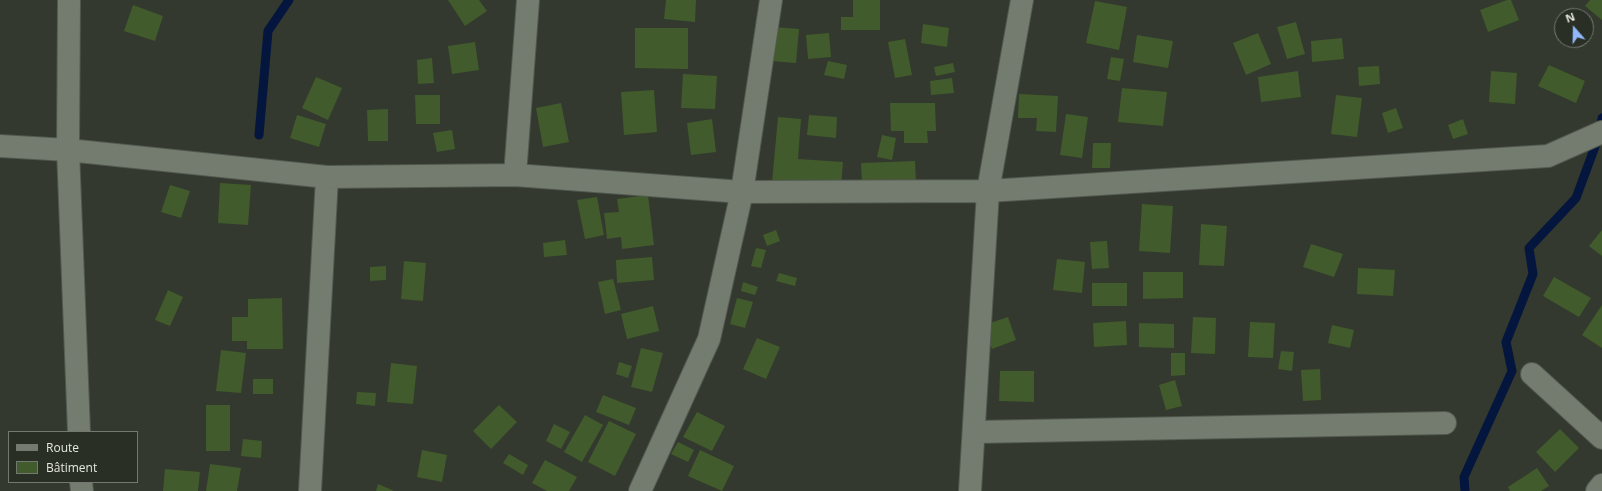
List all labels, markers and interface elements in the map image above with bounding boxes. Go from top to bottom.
north arrow [1554,8,1594,48]
text: N [1563,9,1577,26]
legend [8,431,138,483]
text: Route [46,439,79,456]
text: Bâtiment [46,459,97,476]

